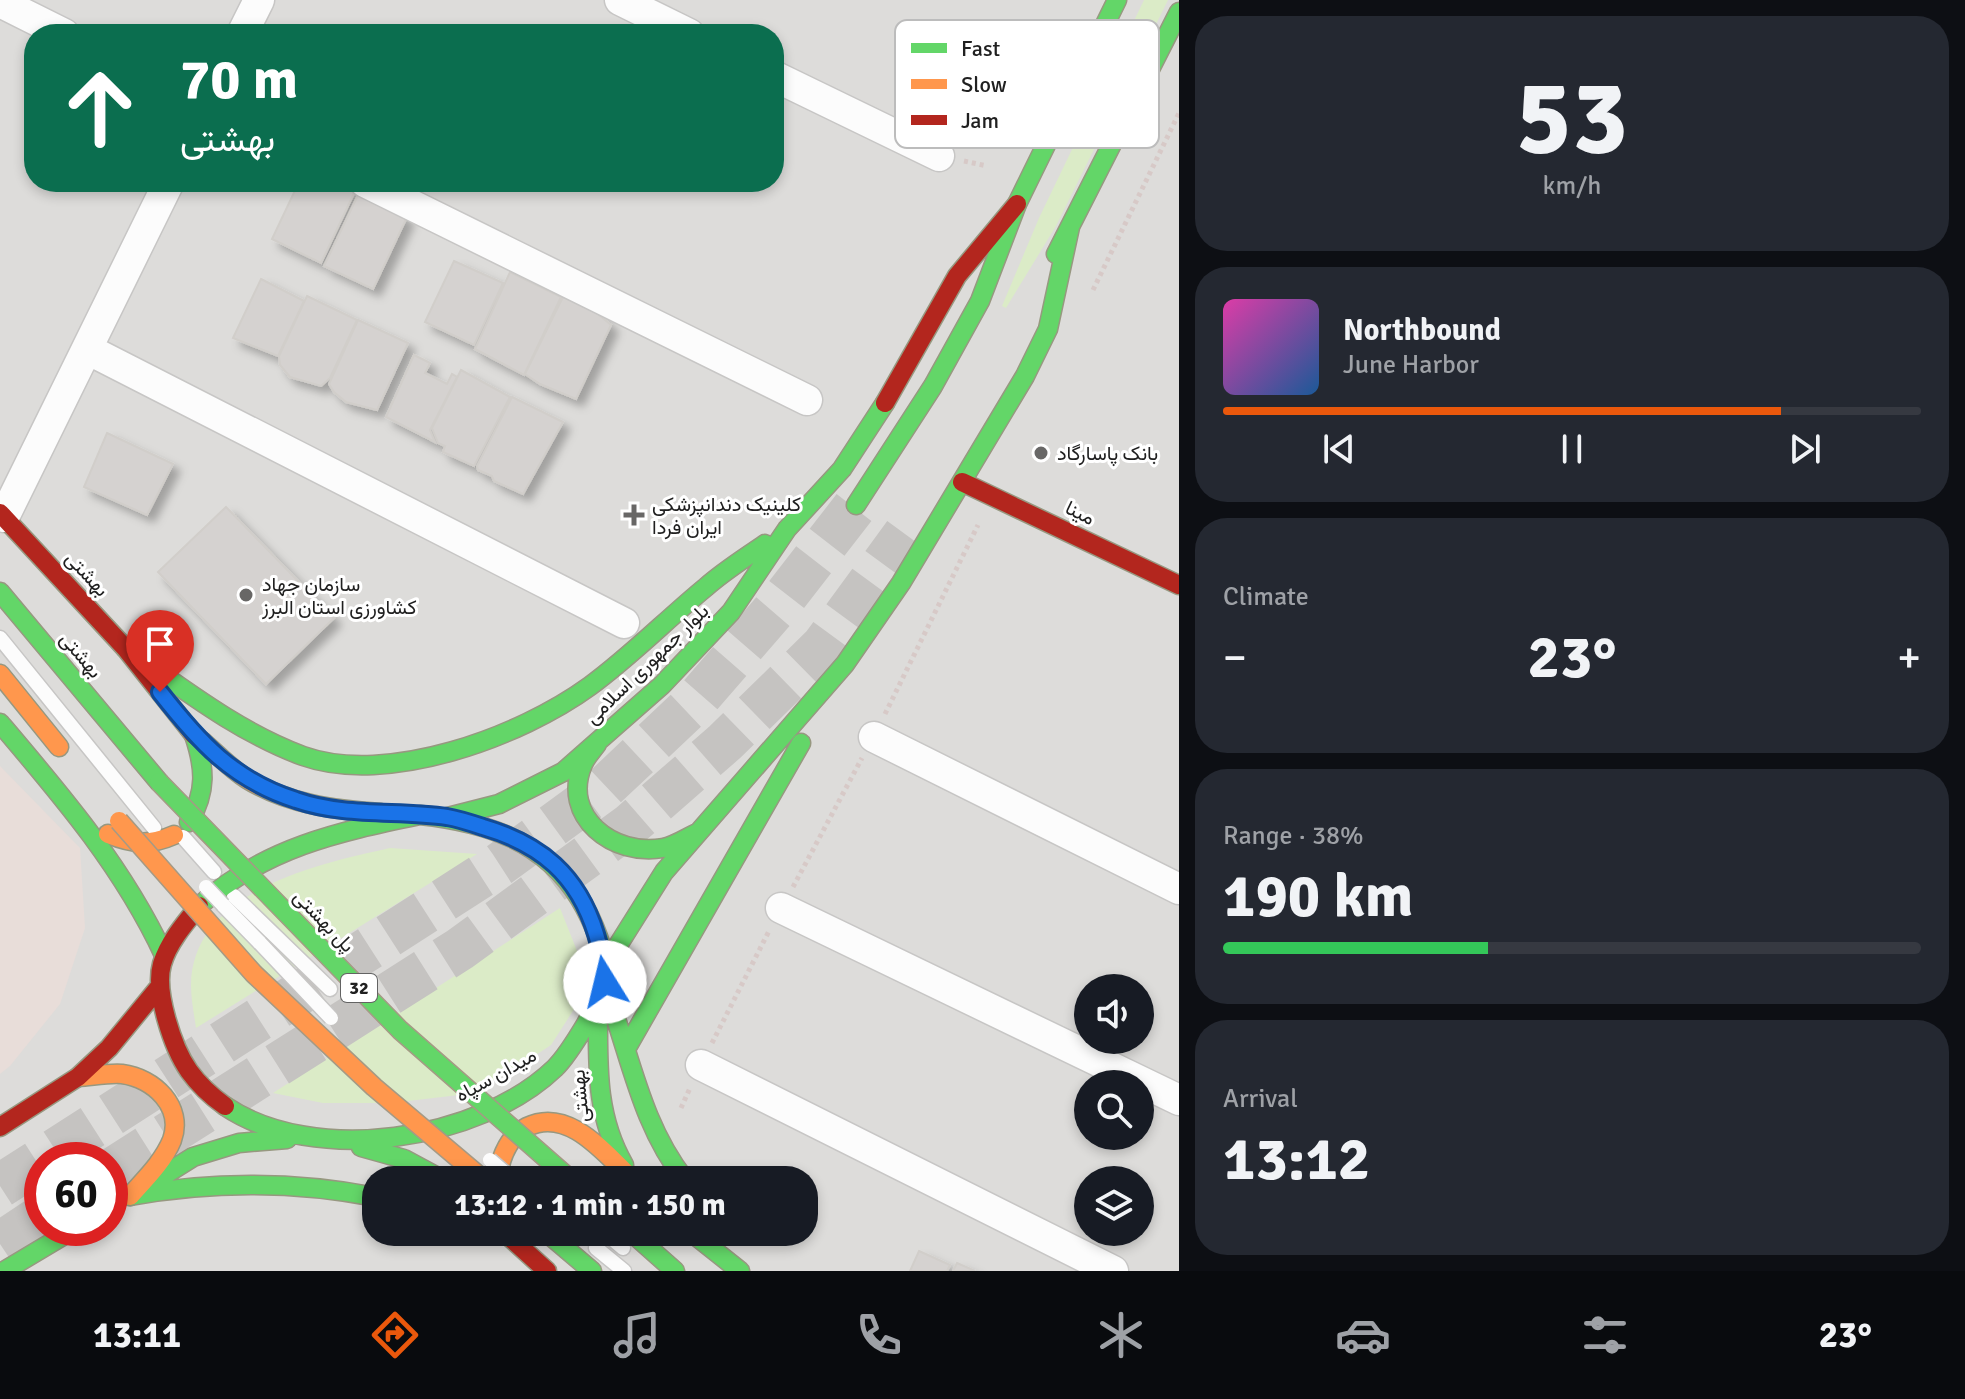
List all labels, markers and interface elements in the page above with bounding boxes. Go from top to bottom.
legend [895,20,1159,148]
text: Fast [961,35,1001,62]
text: 70 m [180,45,298,114]
text: 53 [1516,54,1628,182]
icon: ahead [48,56,152,160]
text: Slow [961,71,1007,98]
text: Jam [961,107,999,134]
text: بهشتى [180,117,275,162]
text: km/h [1543,170,1601,202]
text: Northbound [1343,312,1501,349]
text: June Harbor [1343,349,1479,381]
icon: previous [1317,427,1361,471]
icon: pause [1550,427,1594,471]
icon: next [1783,427,1827,471]
place label: بانک پاسارگاد [1057,441,1158,467]
marker: بانک پاسارگاد [1032,444,1050,462]
place label: کلینیک دندانپزشکی ایران فردا [652,492,801,540]
street label: مینا [1061,495,1099,531]
marker: کلینیک دندانپزشکی ایران فردا [623,504,645,526]
street label: بهشتى [60,546,114,602]
place label: سازمان جهاد کشاورزی استان البرز [261,572,417,620]
text: Climate [1223,581,1309,613]
marker: سازمان جهاد کشاورزی استان البرز [237,586,255,604]
street label: بلوار جمهوری اسلامی [580,599,714,729]
pin [126,610,194,692]
text: 23° [1528,621,1616,695]
icon: arrive [138,622,182,666]
street label: بهشتی [54,627,108,683]
text: − [1223,631,1247,685]
text: + [1897,631,1921,685]
text: Range · 38% [1223,820,1364,852]
text: 190 km [1223,860,1413,934]
street label: پل بهشتی [287,884,360,958]
position arrow [563,940,647,1024]
road number: 32 [341,974,377,1002]
map controls [1074,974,1154,1246]
button: sound [1074,974,1154,1054]
street label: میدان سپاه [451,1043,541,1108]
street label: بهشتى [565,1069,595,1123]
button: search [1074,1070,1154,1150]
text: Arrival [1223,1083,1298,1115]
text: 13:12 [1223,1123,1370,1197]
speed limit sign: 60 [24,1142,128,1246]
button: layers [1074,1166,1154,1246]
text: 13:12 · 1 min · 150 m [454,1187,726,1224]
icon: directions [367,1307,423,1363]
icon: music [609,1307,665,1363]
icon: phone [851,1307,907,1363]
icon: climate [1093,1307,1149,1363]
icon: car [1335,1307,1391,1363]
icon: filters [1577,1307,1633,1363]
text: 13:11 [93,1313,181,1358]
text: 23° [1819,1313,1872,1358]

